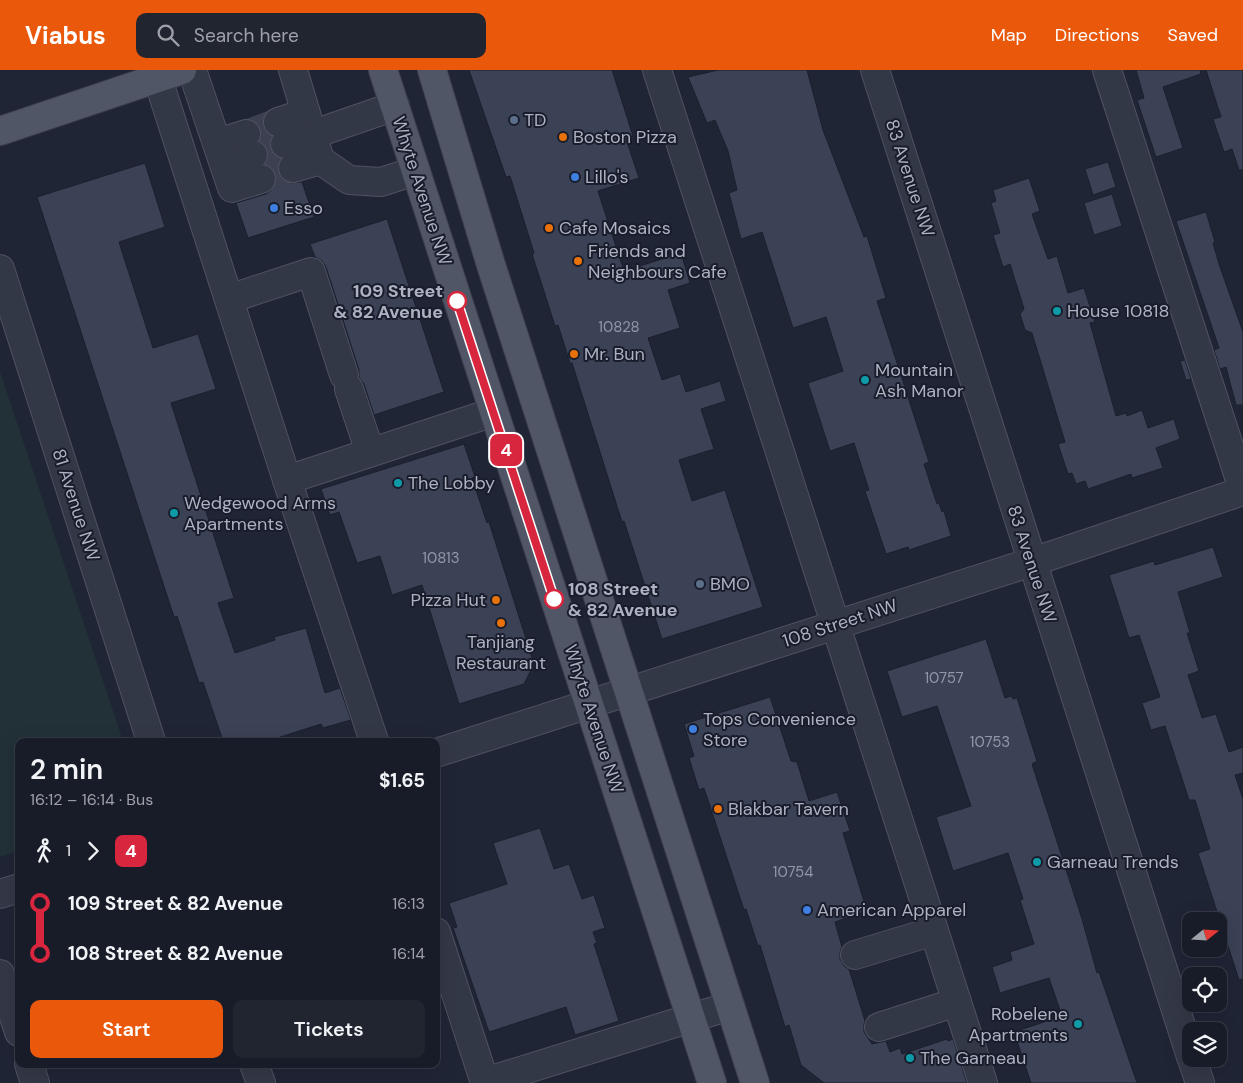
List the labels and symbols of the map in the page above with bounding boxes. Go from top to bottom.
place label: TD [524,108,546,132]
street label: Whyte Avenue NW [387,114,457,268]
marker: TD [508,114,520,126]
street label: 83 Avenue NW [880,116,940,240]
place label: Boston Pizza [573,125,677,149]
marker: Boston Pizza [557,131,569,143]
place label: Lillo's [585,165,629,189]
marker: Lillo's [569,171,581,183]
place label: Esso [284,196,323,220]
marker: Esso [268,202,280,214]
place label: Cafe Mosaics [559,216,671,240]
marker: Cafe Mosaics [543,222,555,234]
place label: Friends and Neighbours Cafe [588,239,727,284]
marker: Friends and Neighbours Cafe [572,255,584,267]
place label: 109 Street & 82 Avenue [333,279,443,324]
marker: 109 Street & 82 Avenue [447,291,467,311]
place label: House 10818 [1067,299,1169,323]
marker: House 10818 [1051,305,1063,317]
house number: 10828 [598,317,640,337]
place label: Mr. Bun [584,342,645,366]
marker: Mr. Bun [568,348,580,360]
place label: Mountain Ash Manor [875,358,964,403]
marker: Mountain Ash Manor [859,374,871,386]
line badge: 4 [490,434,522,466]
street label: 81 Avenue NW [47,446,105,564]
place label: The Lobby [408,471,495,495]
marker: The Lobby [392,477,404,489]
place label: Wedgewood Arms Apartments [184,491,336,536]
street label: 83 Avenue NW [1002,502,1062,626]
marker: Wedgewood Arms Apartments [168,507,180,519]
house number: 10813 [422,548,460,568]
place label: BMO [710,572,750,596]
place label: 108 Street & 82 Avenue [568,577,678,622]
marker: BMO [694,578,706,590]
place label: Pizza Hut [411,588,486,612]
marker: 108 Street & 82 Avenue [544,589,564,609]
street label: 108 Street NW [780,593,900,653]
marker: Pizza Hut [490,594,502,606]
marker: Tanjiang Restaurant [495,617,507,629]
place label: Tanjiang Restaurant [456,630,546,675]
street label: Whyte Avenue NW [559,642,629,796]
house number: 10757 [924,668,964,688]
place label: Tops Convenience Store [703,707,856,752]
marker: Tops Convenience Store [687,723,699,735]
house number: 10753 [970,732,1010,752]
place label: Blakbar Tavern [728,797,849,821]
marker: Blakbar Tavern [712,803,724,815]
place label: Garneau Trends [1047,850,1179,874]
marker: Garneau Trends [1031,856,1043,868]
house number: 10754 [773,862,813,882]
place label: American Apparel [817,898,966,922]
marker: American Apparel [801,904,813,916]
north arrow [1182,912,1228,958]
place label: Robelene Apartments [969,1002,1068,1047]
marker: Robelene Apartments [1072,1018,1084,1030]
place label: The Garneau [920,1046,1026,1070]
marker: The Garneau [904,1052,916,1064]

